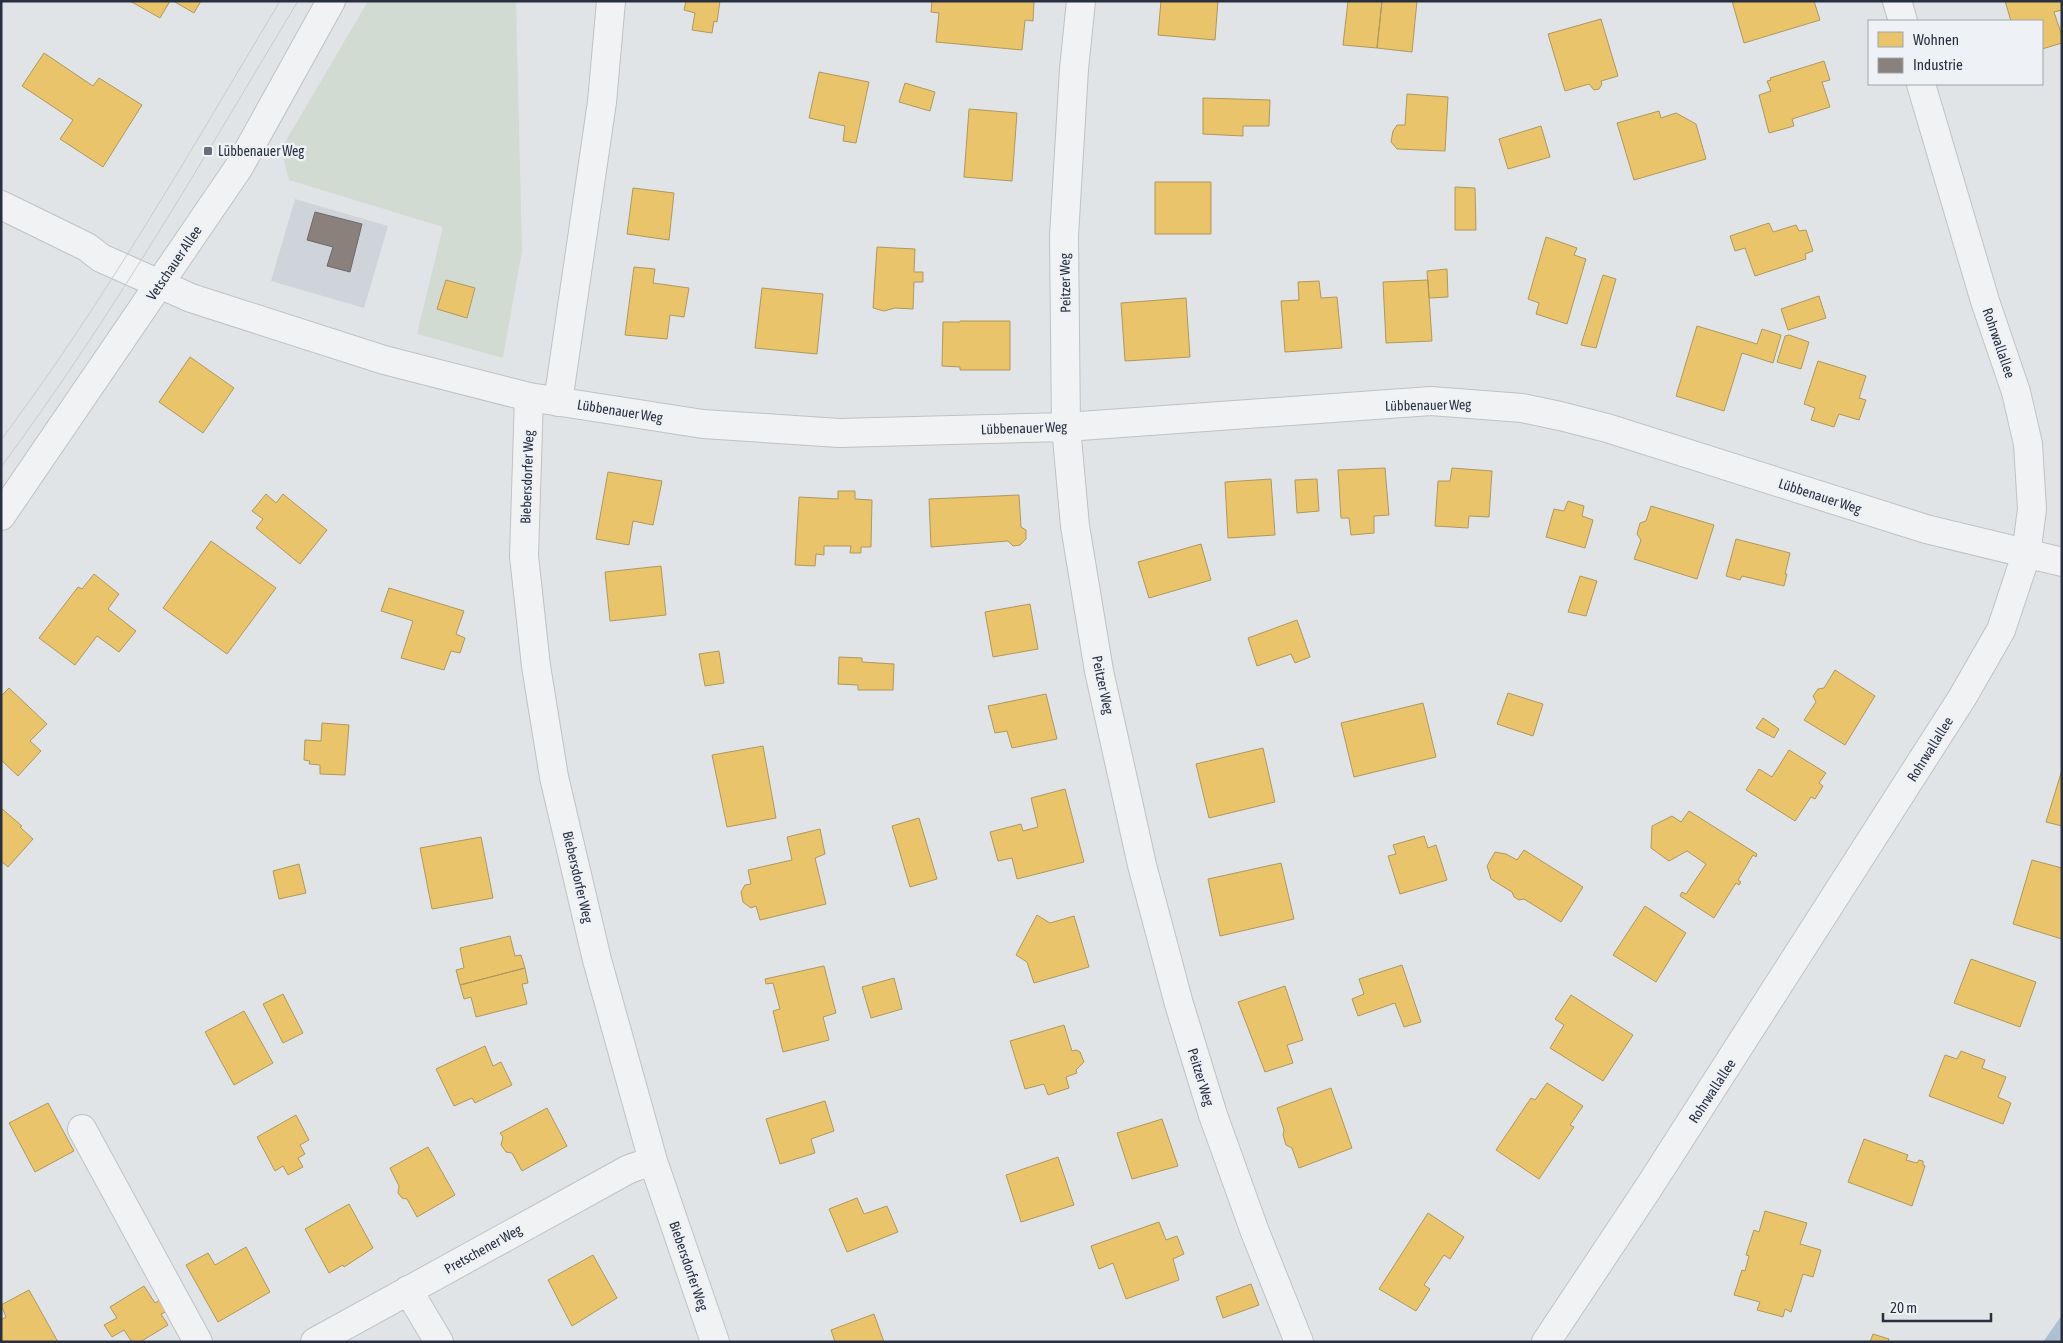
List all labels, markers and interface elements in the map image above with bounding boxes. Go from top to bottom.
legend [1868,20,2043,85]
text: Wohnen [1913,31,1959,48]
text: Industrie [1913,56,1963,73]
place label: Lübbenauer Weg [218,143,304,159]
marker: Lübbenauer Weg [202,145,214,157]
street label: Vetschauer Allee [143,223,205,303]
street label: Peitzer Weg [1056,253,1074,313]
street label: Rohrwallallee [1980,306,2018,380]
street label: Lübbenauer Weg [576,396,664,426]
street label: Lübbenauer Weg [1385,396,1471,414]
street label: Lübbenauer Weg [981,418,1067,438]
street label: Biebersdorfer Weg [517,430,537,524]
street label: Lübbenauer Weg [1776,475,1864,517]
street label: Peitzer Weg [1089,654,1117,716]
street label: Rohrwallallee [1904,714,1956,784]
street label: Biebersdorfer Weg [560,829,596,925]
street label: Peitzer Weg [1185,1046,1217,1108]
street label: Rohrwallallee [1685,1056,1739,1126]
street label: Biebersdorfer Weg [666,1219,712,1313]
street label: Pretschener Weg [442,1221,524,1277]
scale bar [1883,1290,1990,1322]
text: 20 m [1890,1299,1917,1316]

